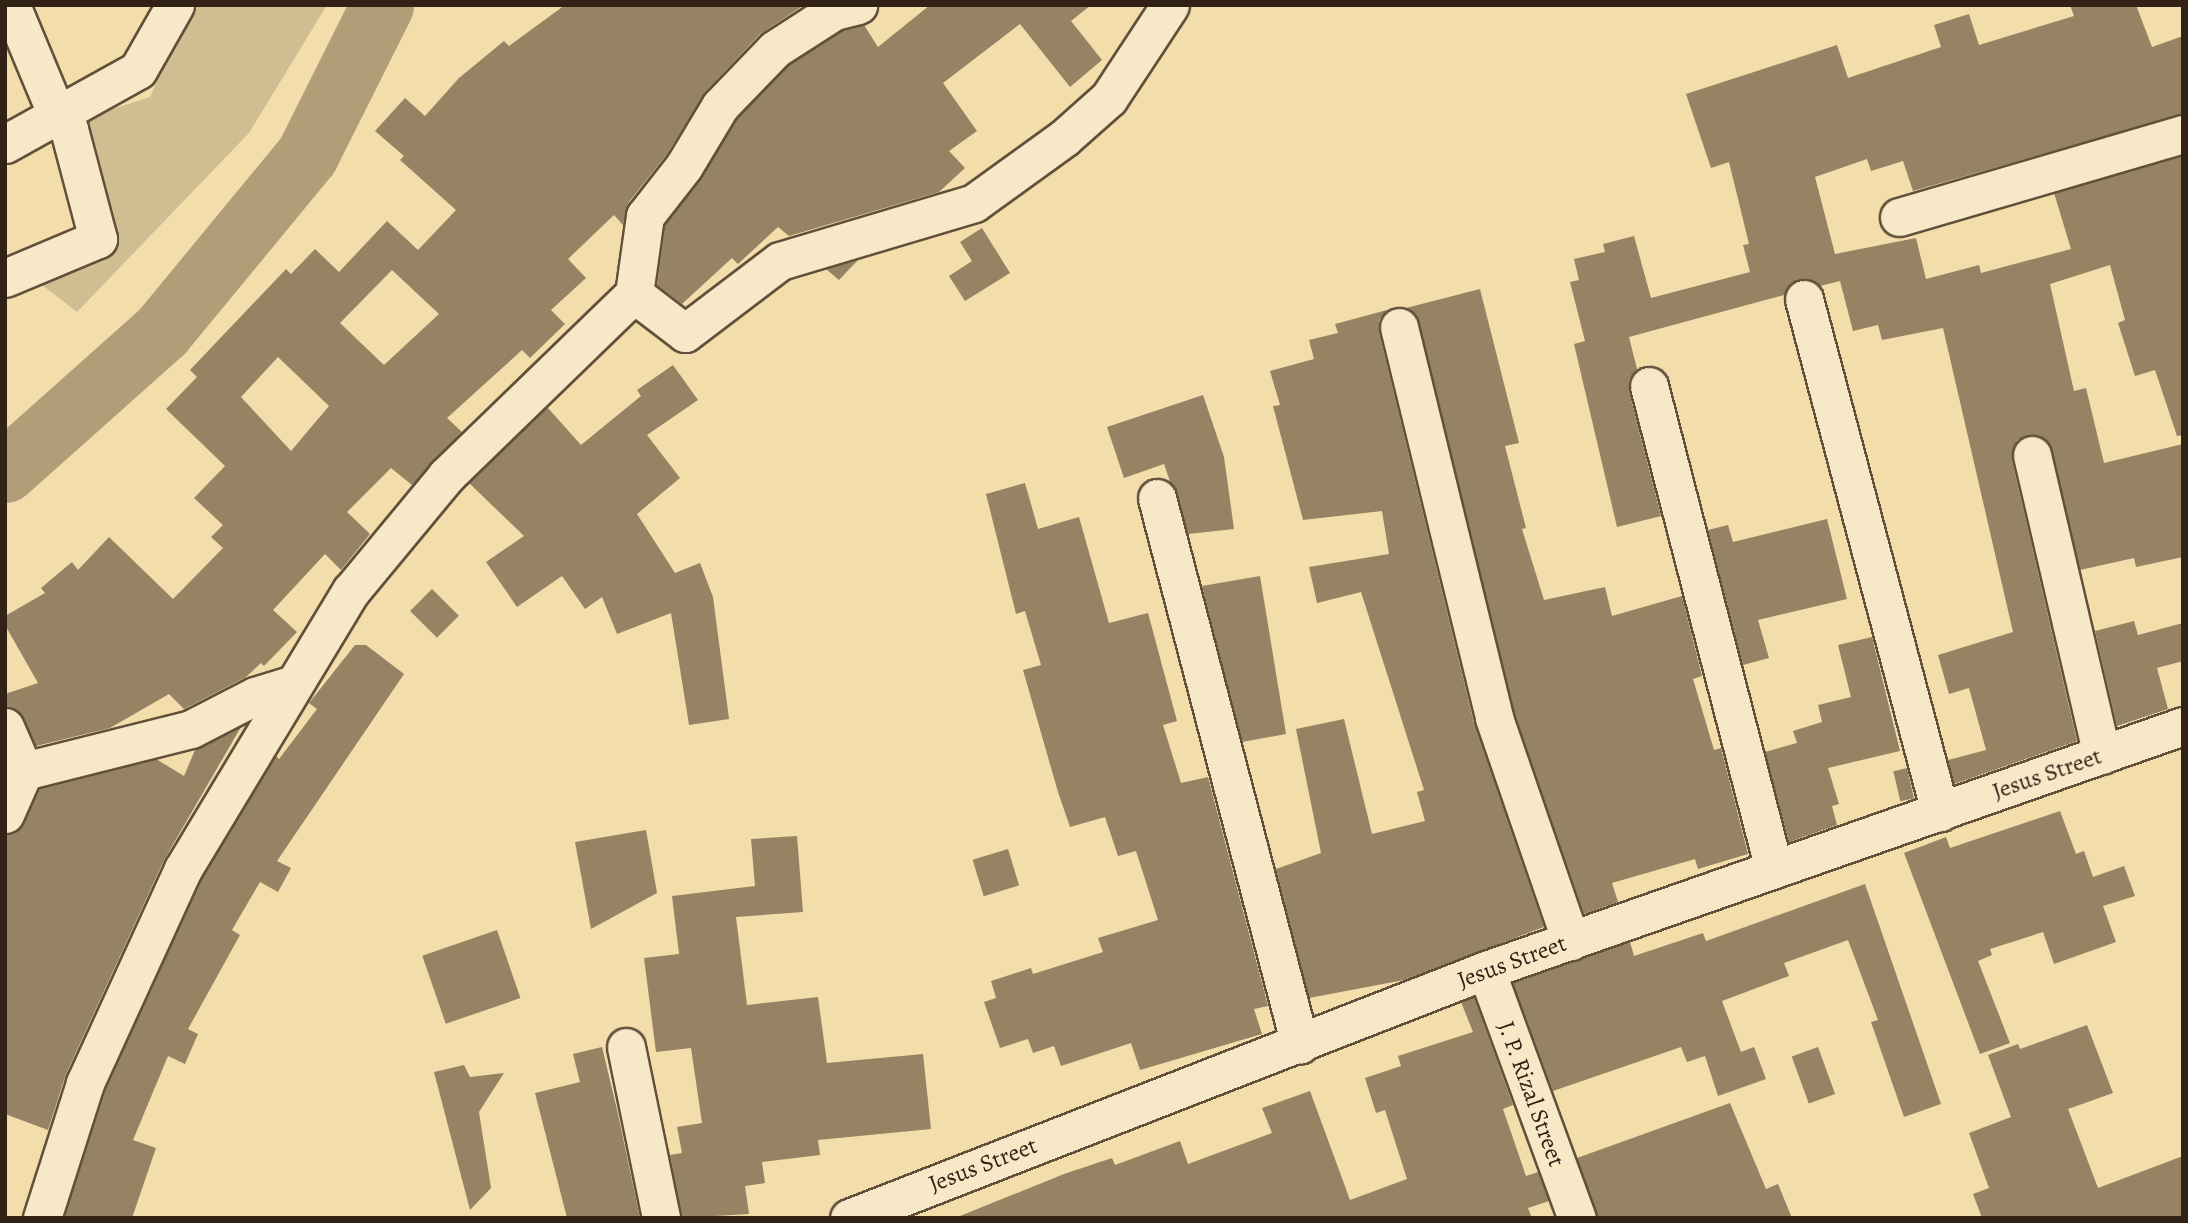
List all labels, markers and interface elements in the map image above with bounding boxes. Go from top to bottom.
street label: Jesus Street [1989,742,2105,806]
street label: Jesus Street [1454,929,1570,995]
street label: J. P. Rizal Street [1491,1017,1571,1171]
street label: Jesus Street [925,1131,1041,1199]

